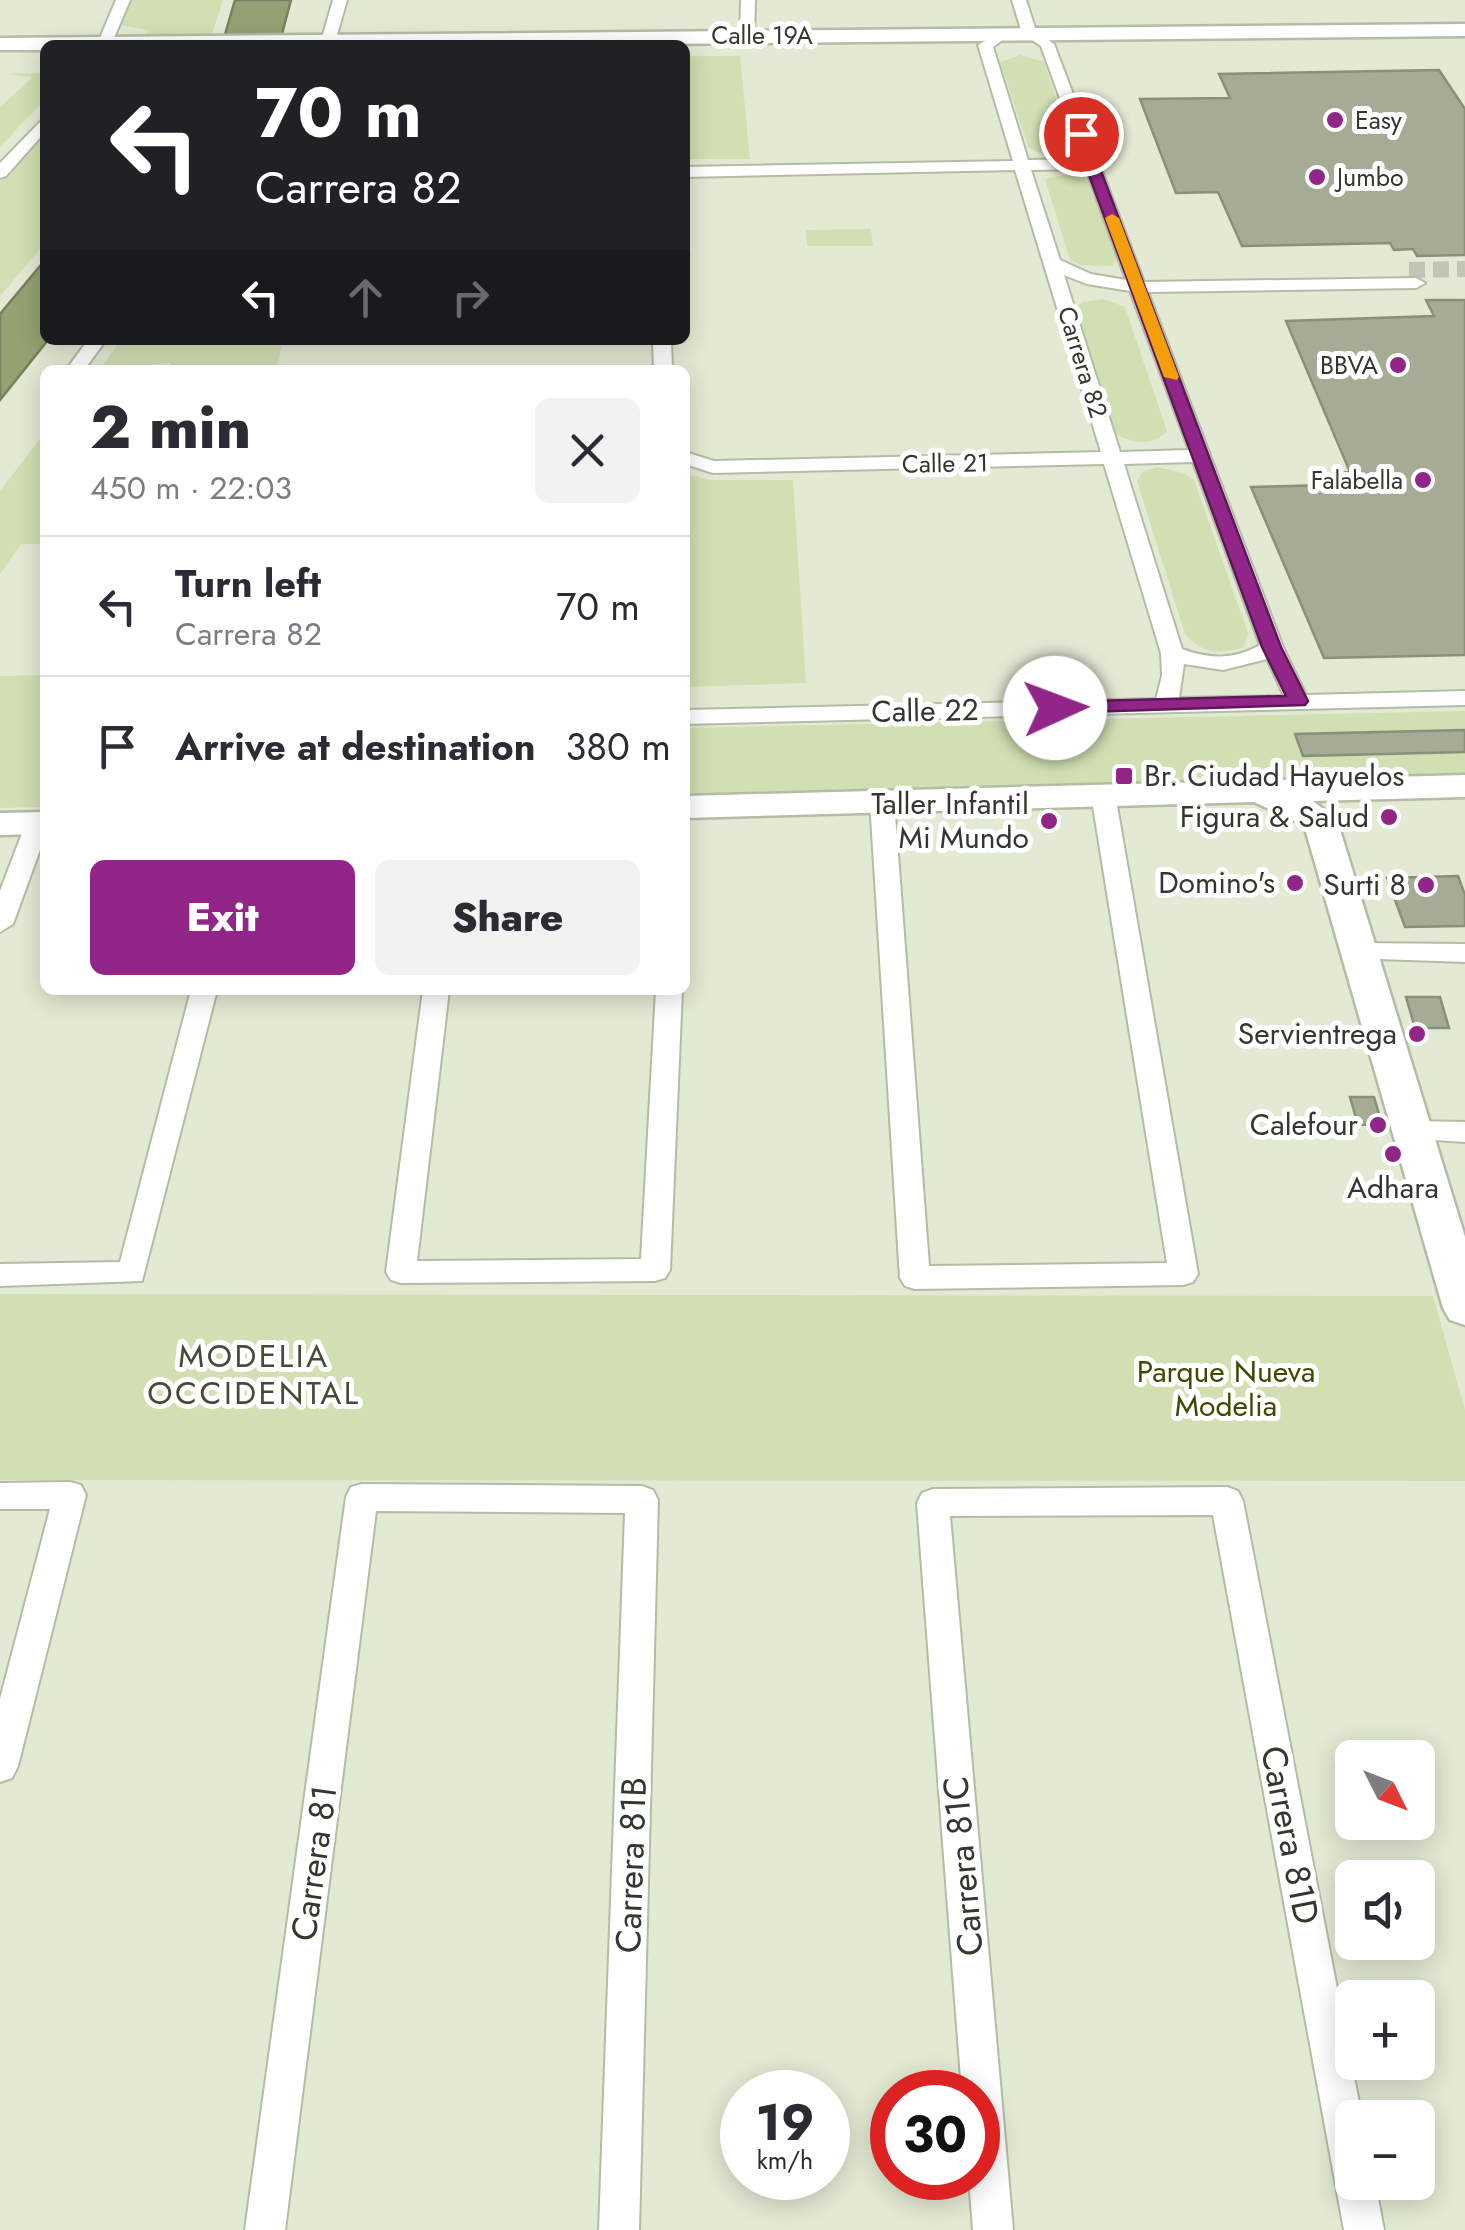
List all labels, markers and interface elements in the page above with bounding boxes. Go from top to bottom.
street label: Calle 19A [711,17,813,53]
text: 70 m [255,62,422,163]
icon: left [90,80,220,210]
pin [1039,92,1124,177]
place label: Easy [1355,102,1402,138]
icon: arrive [1054,107,1109,162]
marker: Easy [1324,109,1346,131]
text: Carrera 82 [255,155,462,220]
place label: Jumbo [1334,159,1404,195]
marker: Jumbo [1306,166,1328,188]
icon: left [233,270,288,325]
icon: ahead [338,270,393,325]
icon: right [443,270,498,325]
street label: Carrera 82 [1049,302,1117,422]
place label: BBVA [1320,347,1378,383]
marker: BBVA [1387,354,1409,376]
text: 2 min [90,384,251,471]
button: close [535,398,640,503]
street label: Calle 21 [901,444,989,482]
place label: Falabella [1311,462,1403,498]
text: 450 m · 22:03 [90,465,292,511]
marker: Falabella [1412,469,1434,491]
text: Turn left [175,556,321,611]
icon: left [90,579,145,634]
text: 70 m [556,579,640,634]
text: Carrera 82 [175,611,322,657]
position arrow [1003,656,1107,760]
street label: Calle 22 [871,688,979,733]
icon: arrive [90,719,145,774]
text: Arrive at destination [175,719,536,774]
text: 380 m [566,719,671,774]
place label: Br. Ciudad Hayuelos [1144,754,1404,797]
marker: Br. Ciudad Hayuelos [1113,765,1135,787]
place label: Taller Infantil Mi Mundo [871,782,1029,859]
place label: Figura & Salud [1180,795,1369,838]
marker: Figura & Salud [1378,806,1400,828]
marker: Taller Infantil Mi Mundo [1038,810,1060,832]
button: Exit [90,860,355,975]
button: Share [375,860,640,975]
place label: Domino's [1158,861,1275,904]
place label: Surti 8 [1323,863,1406,906]
marker: Domino's [1284,872,1306,894]
marker: Surti 8 [1415,874,1437,896]
place label: Servientrega [1238,1012,1397,1055]
marker: Servientrega [1406,1023,1428,1045]
place label: Calefour [1250,1103,1359,1146]
marker: Calefour [1367,1114,1389,1136]
marker: Adhara [1382,1143,1404,1165]
place label: Adhara [1347,1166,1439,1209]
district label: MODELIA OCCIDENTAL [147,1333,361,1416]
park label: Parque Nueva Modelia [1137,1350,1315,1427]
north arrow [1335,1740,1435,1840]
map controls [1335,1740,1435,2200]
street label: Carrera 81D [1248,1742,1332,1928]
street label: Carrera 81C [930,1774,996,1958]
street label: Carrera 81B [603,1776,659,1954]
street label: Carrera 81 [278,1782,350,1944]
button: sound [1335,1860,1435,1960]
button: + [1335,1980,1435,2080]
speed limit sign: 30 [870,2070,1000,2200]
text: 19 [756,2086,814,2159]
button: − [1335,2100,1435,2200]
text: km/h [757,2142,813,2178]

